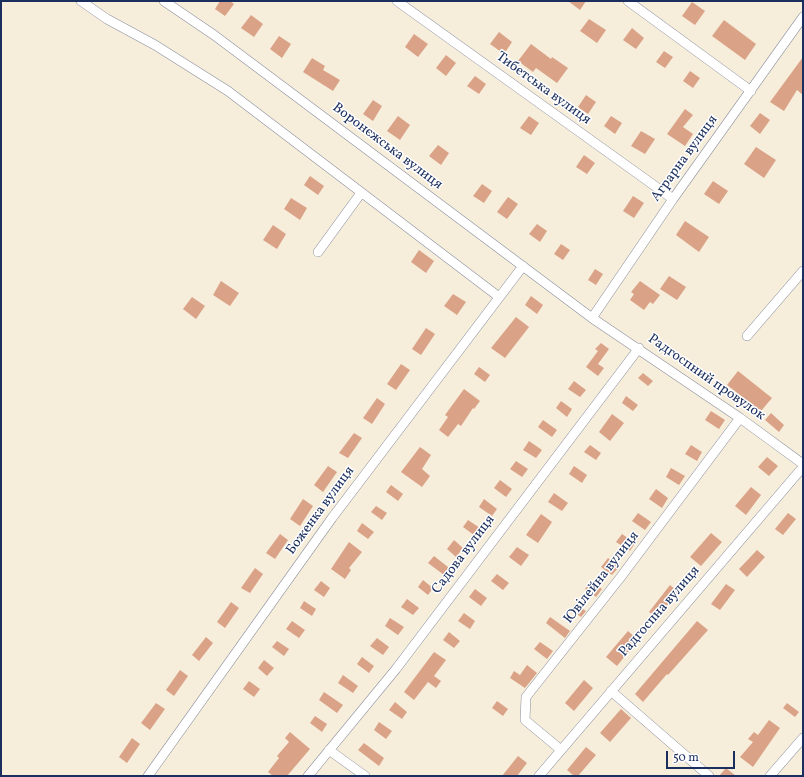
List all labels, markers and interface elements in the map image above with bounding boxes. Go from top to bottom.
street label: Тибетська вулиця [492,49,594,129]
street label: Воронєжська вулиця [329,100,445,194]
street label: Аграрна вулиця [648,113,722,205]
street label: Радгоспний провулок [644,331,768,425]
street label: Боженка вулиця [283,464,359,558]
street label: Садова вулиця [429,512,499,598]
street label: Ювілейна вулиця [561,529,643,627]
street label: Радгоспна вулиця [616,563,704,661]
scale bar [668,743,737,769]
text: 50 m [673,750,699,766]

